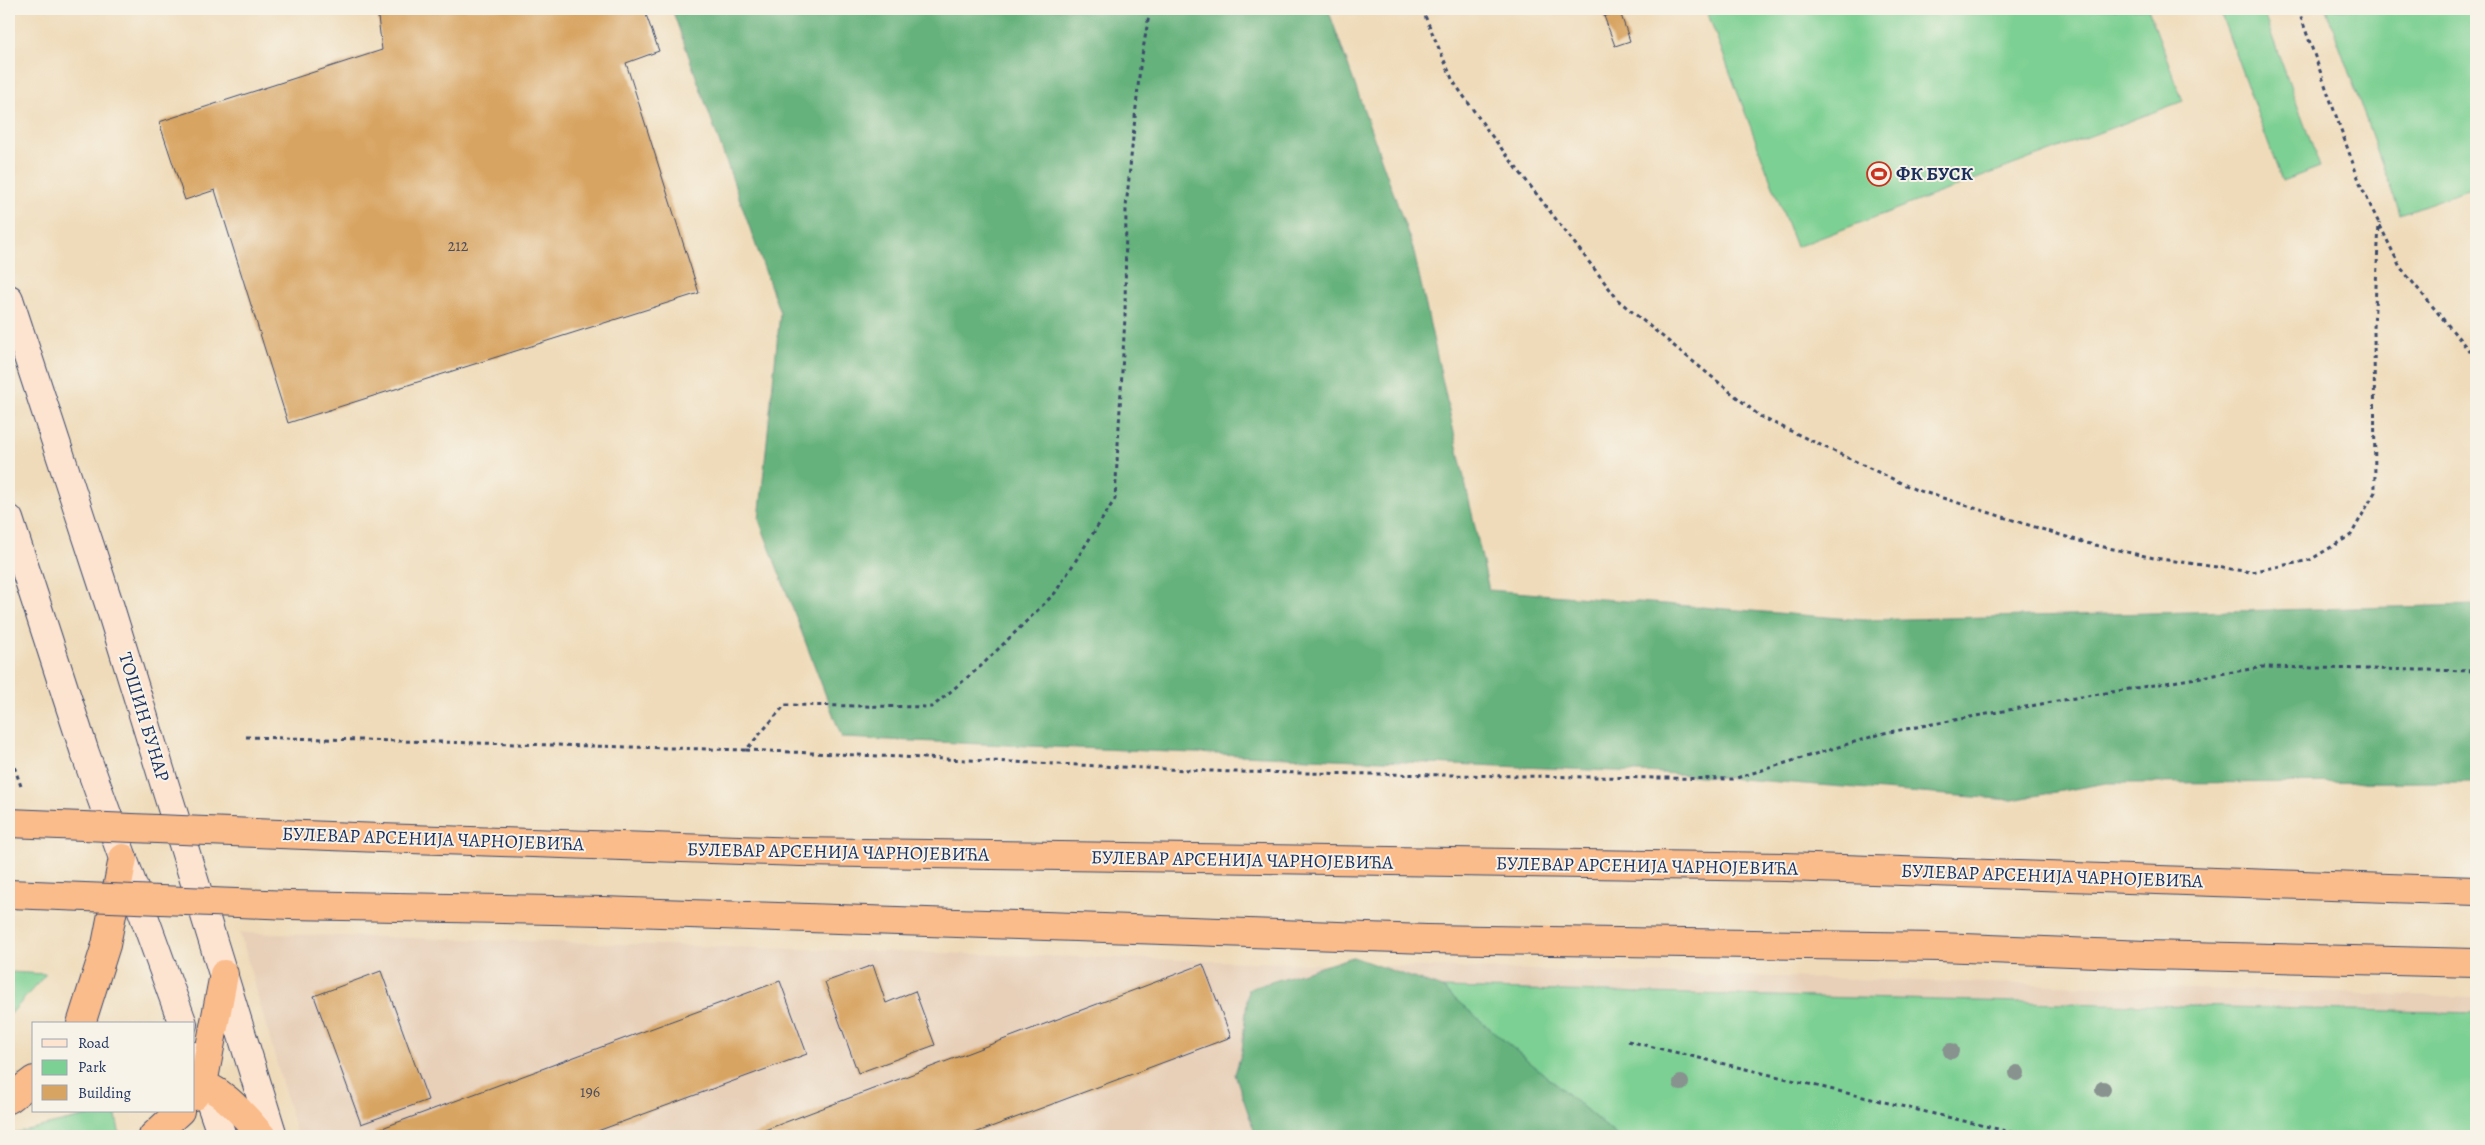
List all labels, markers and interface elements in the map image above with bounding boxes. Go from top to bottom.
sports icon: ФК БУСК [1866,161,1892,187]
place label: ФК БУСК [1896,161,1973,187]
house number: 212 [448,235,469,257]
street label: ТОШИН БУНАР [112,649,176,785]
street label: БУЛЕВАР АРСЕНИЈА ЧАРНОЈЕВИЋА [281,821,586,857]
street label: БУЛЕВАР АРСЕНИЈА ЧАРНОЈЕВИЋА [687,836,990,868]
street label: БУЛЕВАР АРСЕНИЈА ЧАРНОЈЕВИЋА [1091,844,1394,876]
street label: БУЛЕВАР АРСЕНИЈА ЧАРНОЈЕВИЋА [1496,850,1799,882]
street label: БУЛЕВАР АРСЕНИЈА ЧАРНОЈЕВИЋА [1900,858,2205,894]
legend [32,1022,195,1112]
text: Road [78,1033,110,1053]
text: Park [78,1057,107,1077]
house number: 196 [580,1081,600,1103]
text: Building [78,1083,131,1103]

